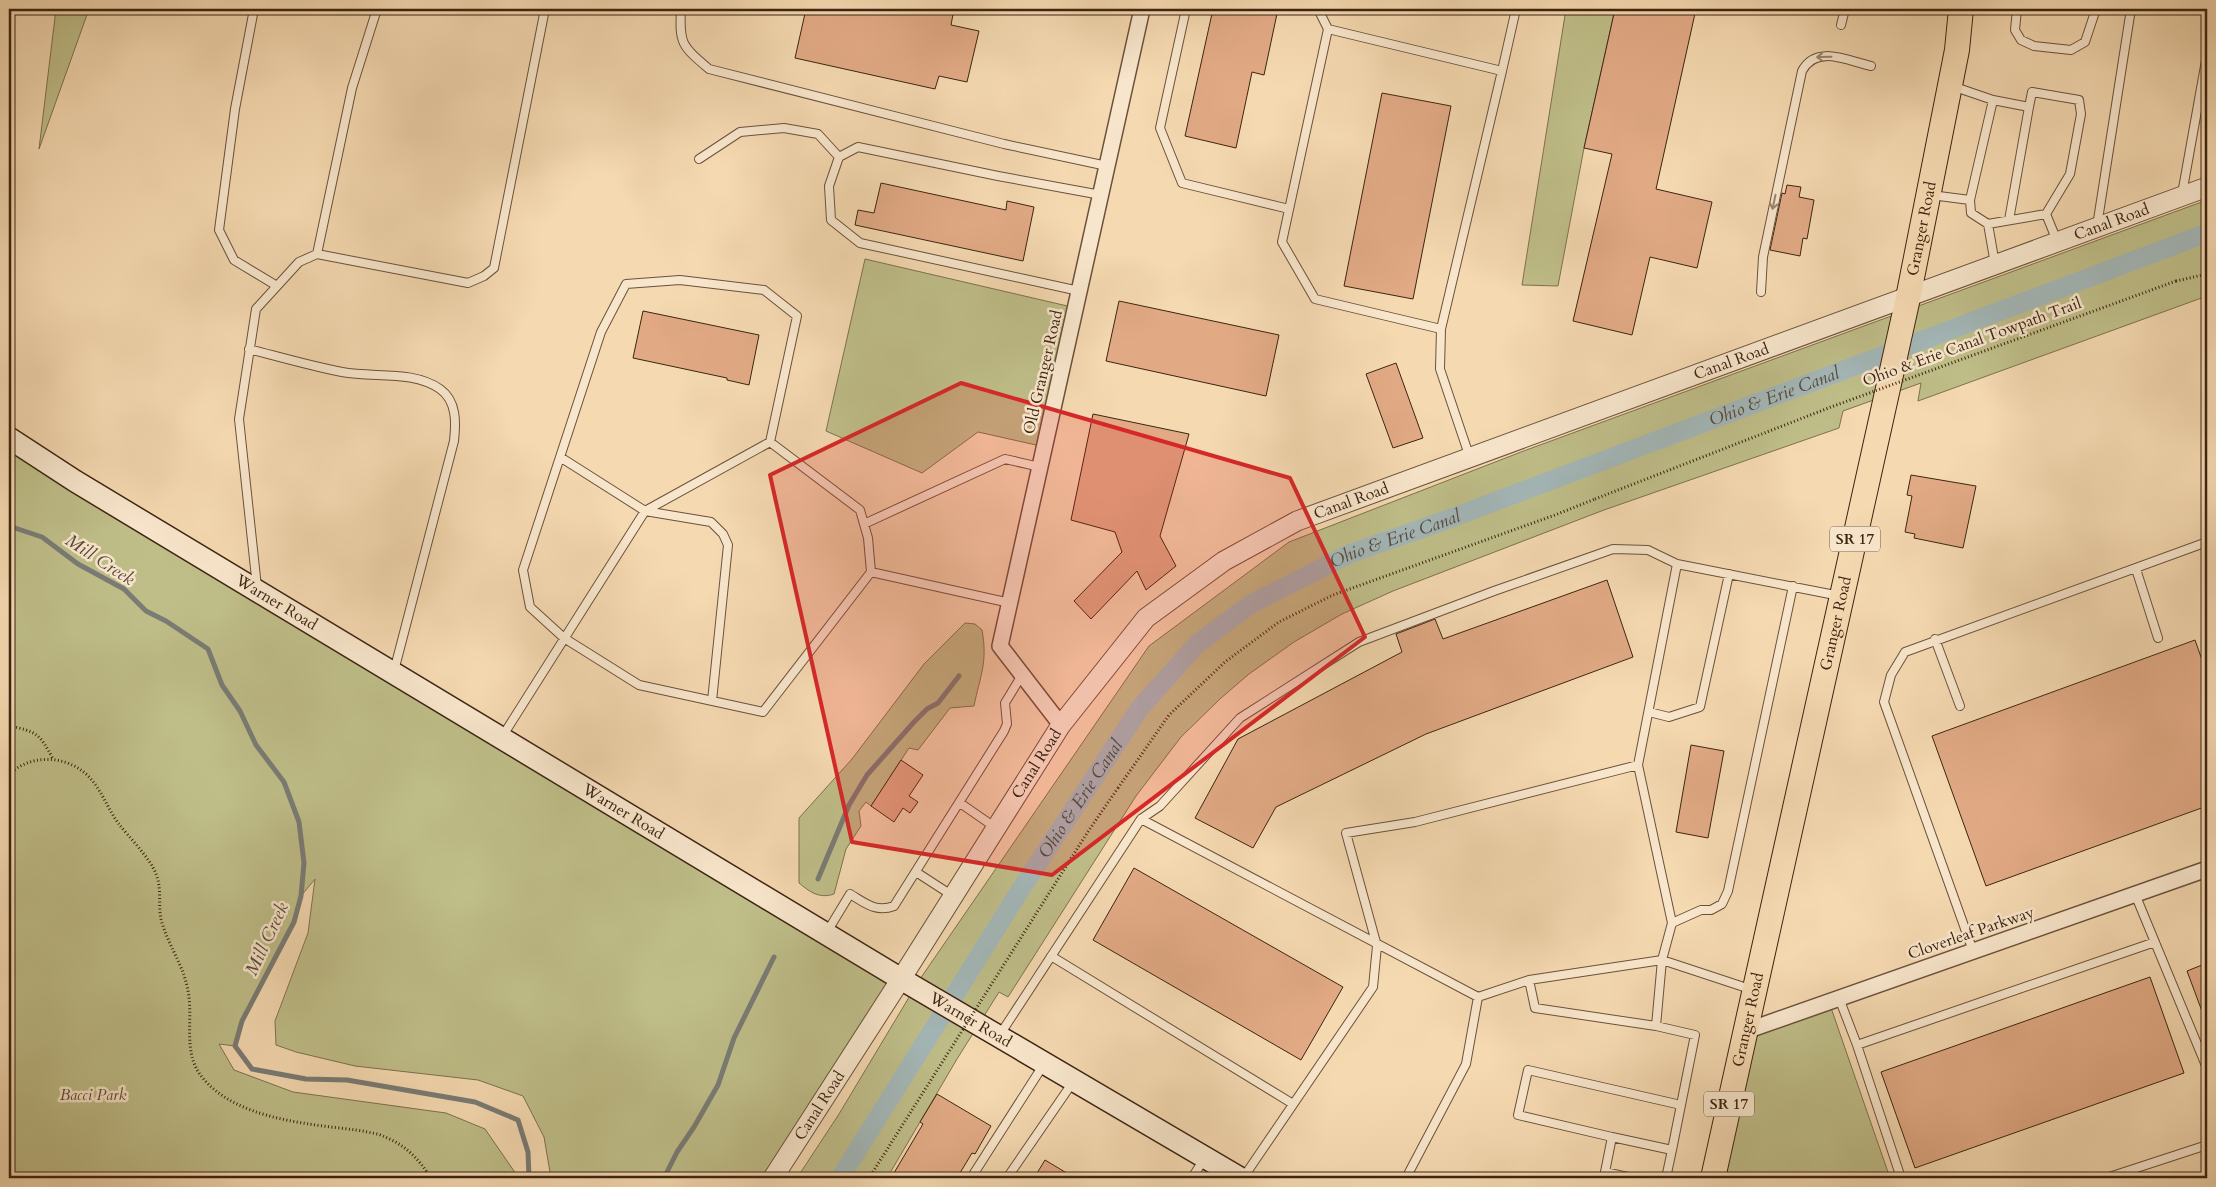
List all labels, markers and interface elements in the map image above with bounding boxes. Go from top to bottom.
one-way arrow [1816,52,1832,62]
street label: Granger Road [1902,179,1942,278]
one-way arrow [1769,194,1779,210]
street label: Canal Road [2071,198,2153,246]
street label: Ohio & Erie Canal Towpath Trail [1860,292,2084,392]
street label: Old Granger Road [1018,307,1068,436]
street label: Canal Road [1691,338,1773,385]
water label: Ohio & Erie Canal [1705,360,1844,432]
street label: Canal Road [1310,477,1392,525]
water label: Ohio & Erie Canal [1325,503,1465,574]
road number: SR 17 [1830,526,1880,552]
water label: Mill Creek [60,528,140,592]
street label: Warner Road [230,569,322,636]
street label: Granger Road [1815,574,1857,673]
street label: Canal Road [1006,724,1067,803]
water label: Ohio & Erie Canal [1032,734,1129,863]
street label: Warner Road [577,778,669,845]
water label: Mill Creek [239,898,295,980]
street label: Cloverleaf Parkway [1905,901,2038,965]
street label: Granger Road [1727,970,1769,1069]
street label: Warner Road [924,987,1016,1053]
street label: Canal Road [789,1066,850,1145]
park label: Bacci Park [60,1084,126,1106]
road number: SR 17 [1704,1092,1754,1116]

